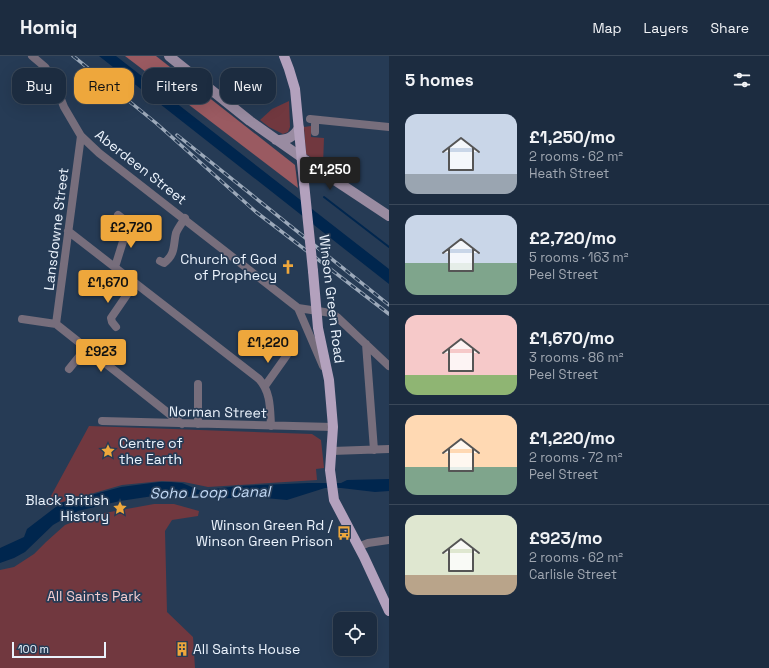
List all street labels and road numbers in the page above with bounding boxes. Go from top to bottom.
street label: Aberdeen Street [91,126,191,208]
street label: Lansdowne Street [40,167,72,291]
street label: Winson Green Road [315,233,349,365]
street label: Norman Street [169,402,267,422]

